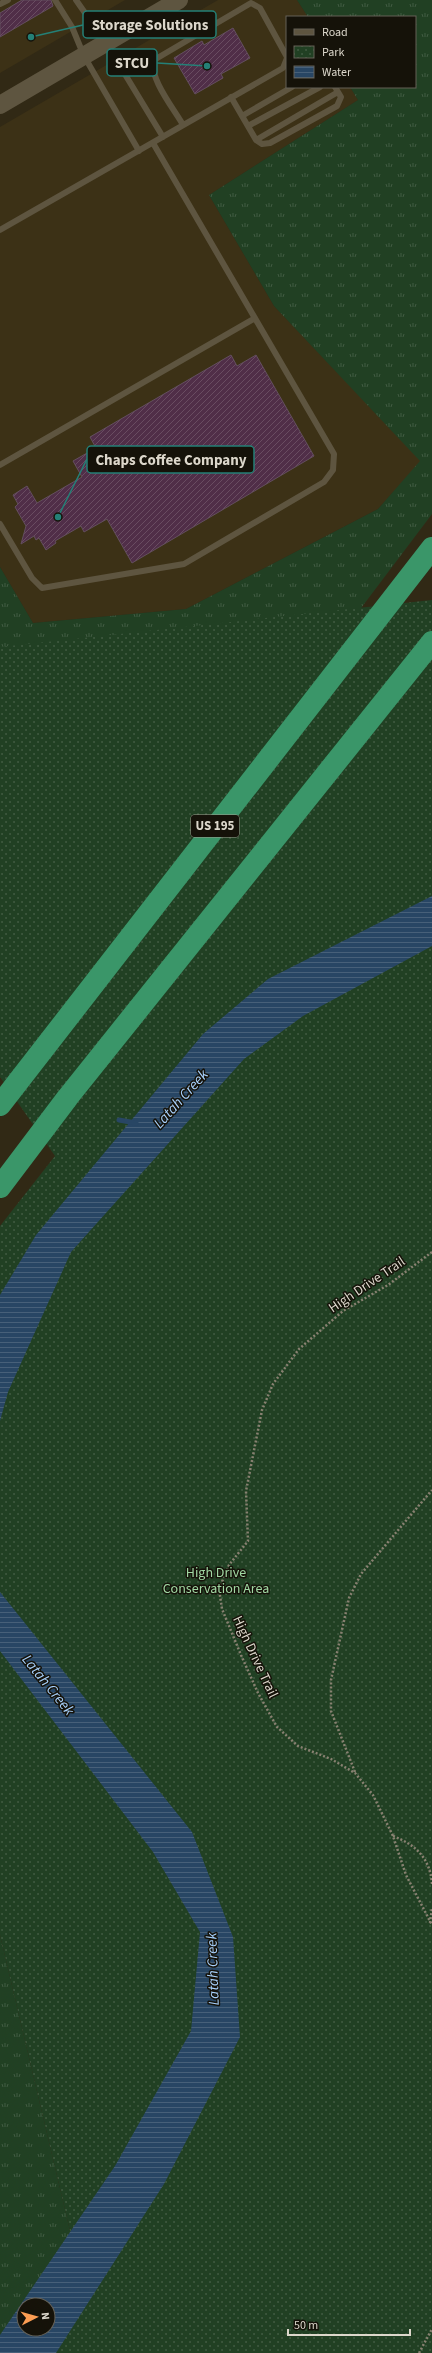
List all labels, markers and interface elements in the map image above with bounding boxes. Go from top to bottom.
callout: Storage Solutions [83,11,216,38]
text: Storage Solutions [92,15,209,36]
legend [286,16,416,88]
text: Road [322,24,348,41]
text: Park [322,44,344,61]
callout: STCU [107,49,157,76]
text: STCU [115,53,149,74]
text: Water [322,64,352,81]
callout: Chaps Coffee Company [87,446,254,473]
text: Chaps Coffee Company [95,450,247,471]
road number: US 195 [191,815,239,837]
water label: Latah Creek [149,1064,214,1133]
street label: High Drive Trail [325,1252,410,1318]
park label: High Drive Conservation Area [163,1563,269,1599]
street label: High Drive Trail [227,1613,283,1702]
water label: Latah Creek [17,1650,80,1721]
water label: Latah Creek [201,1931,225,2006]
north arrow [16,2297,56,2337]
scale bar [288,2311,410,2337]
text: N [38,2312,53,2320]
text: 50 m [294,2317,318,2334]

